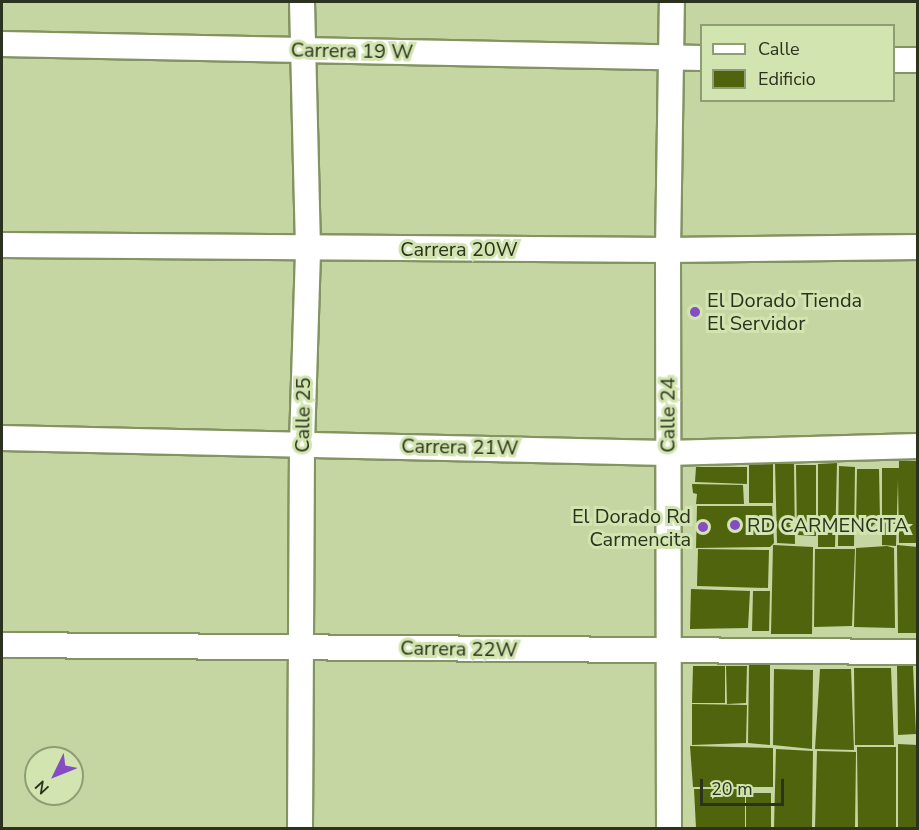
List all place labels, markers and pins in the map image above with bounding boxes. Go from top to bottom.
place label: El Dorado Tienda El Servidor [707,288,862,335]
marker: El Dorado Tienda El Servidor [688,305,702,319]
place label: El Dorado Rd Carmencita [572,504,691,551]
place label: RD CARMENCITA [747,513,909,537]
marker: RD CARMENCITA [728,518,742,532]
marker: El Dorado Rd Carmencita [696,520,710,534]

